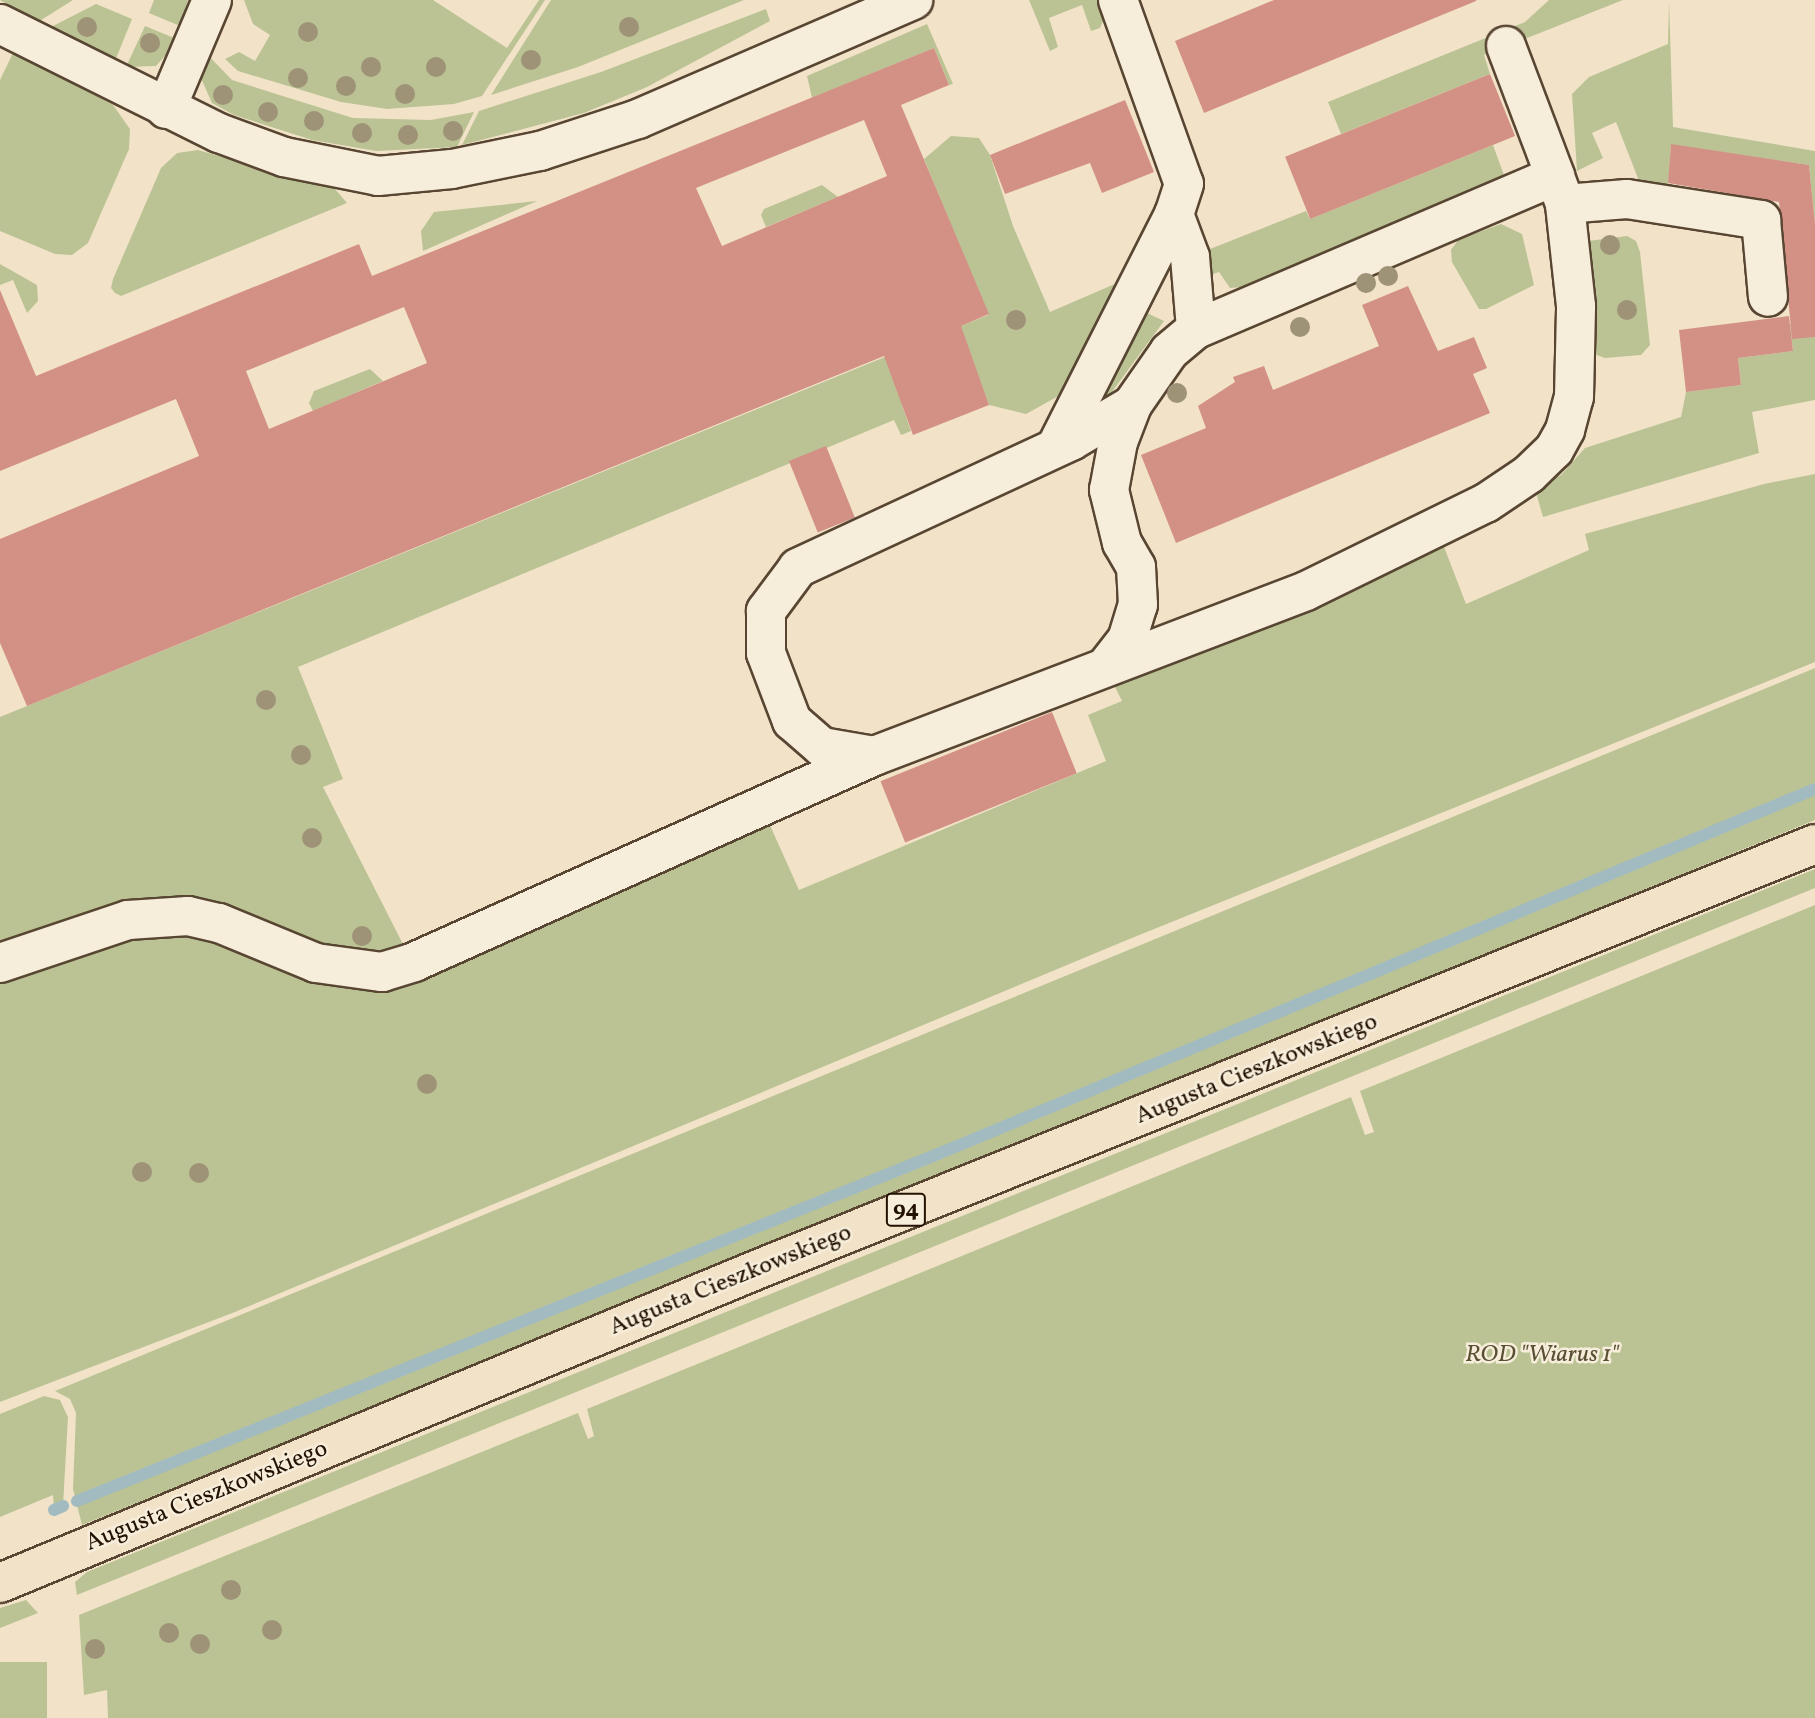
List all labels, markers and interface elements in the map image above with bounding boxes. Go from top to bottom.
street label: Augusta Cieszkowskiego [1132,1008,1382,1132]
road number: 94 [885,1190,927,1230]
street label: Augusta Cieszkowskiego [606,1219,856,1343]
park label: ROD "Wiarus 1" [1465,1342,1619,1370]
street label: Augusta Cieszkowskiego [82,1435,332,1559]

